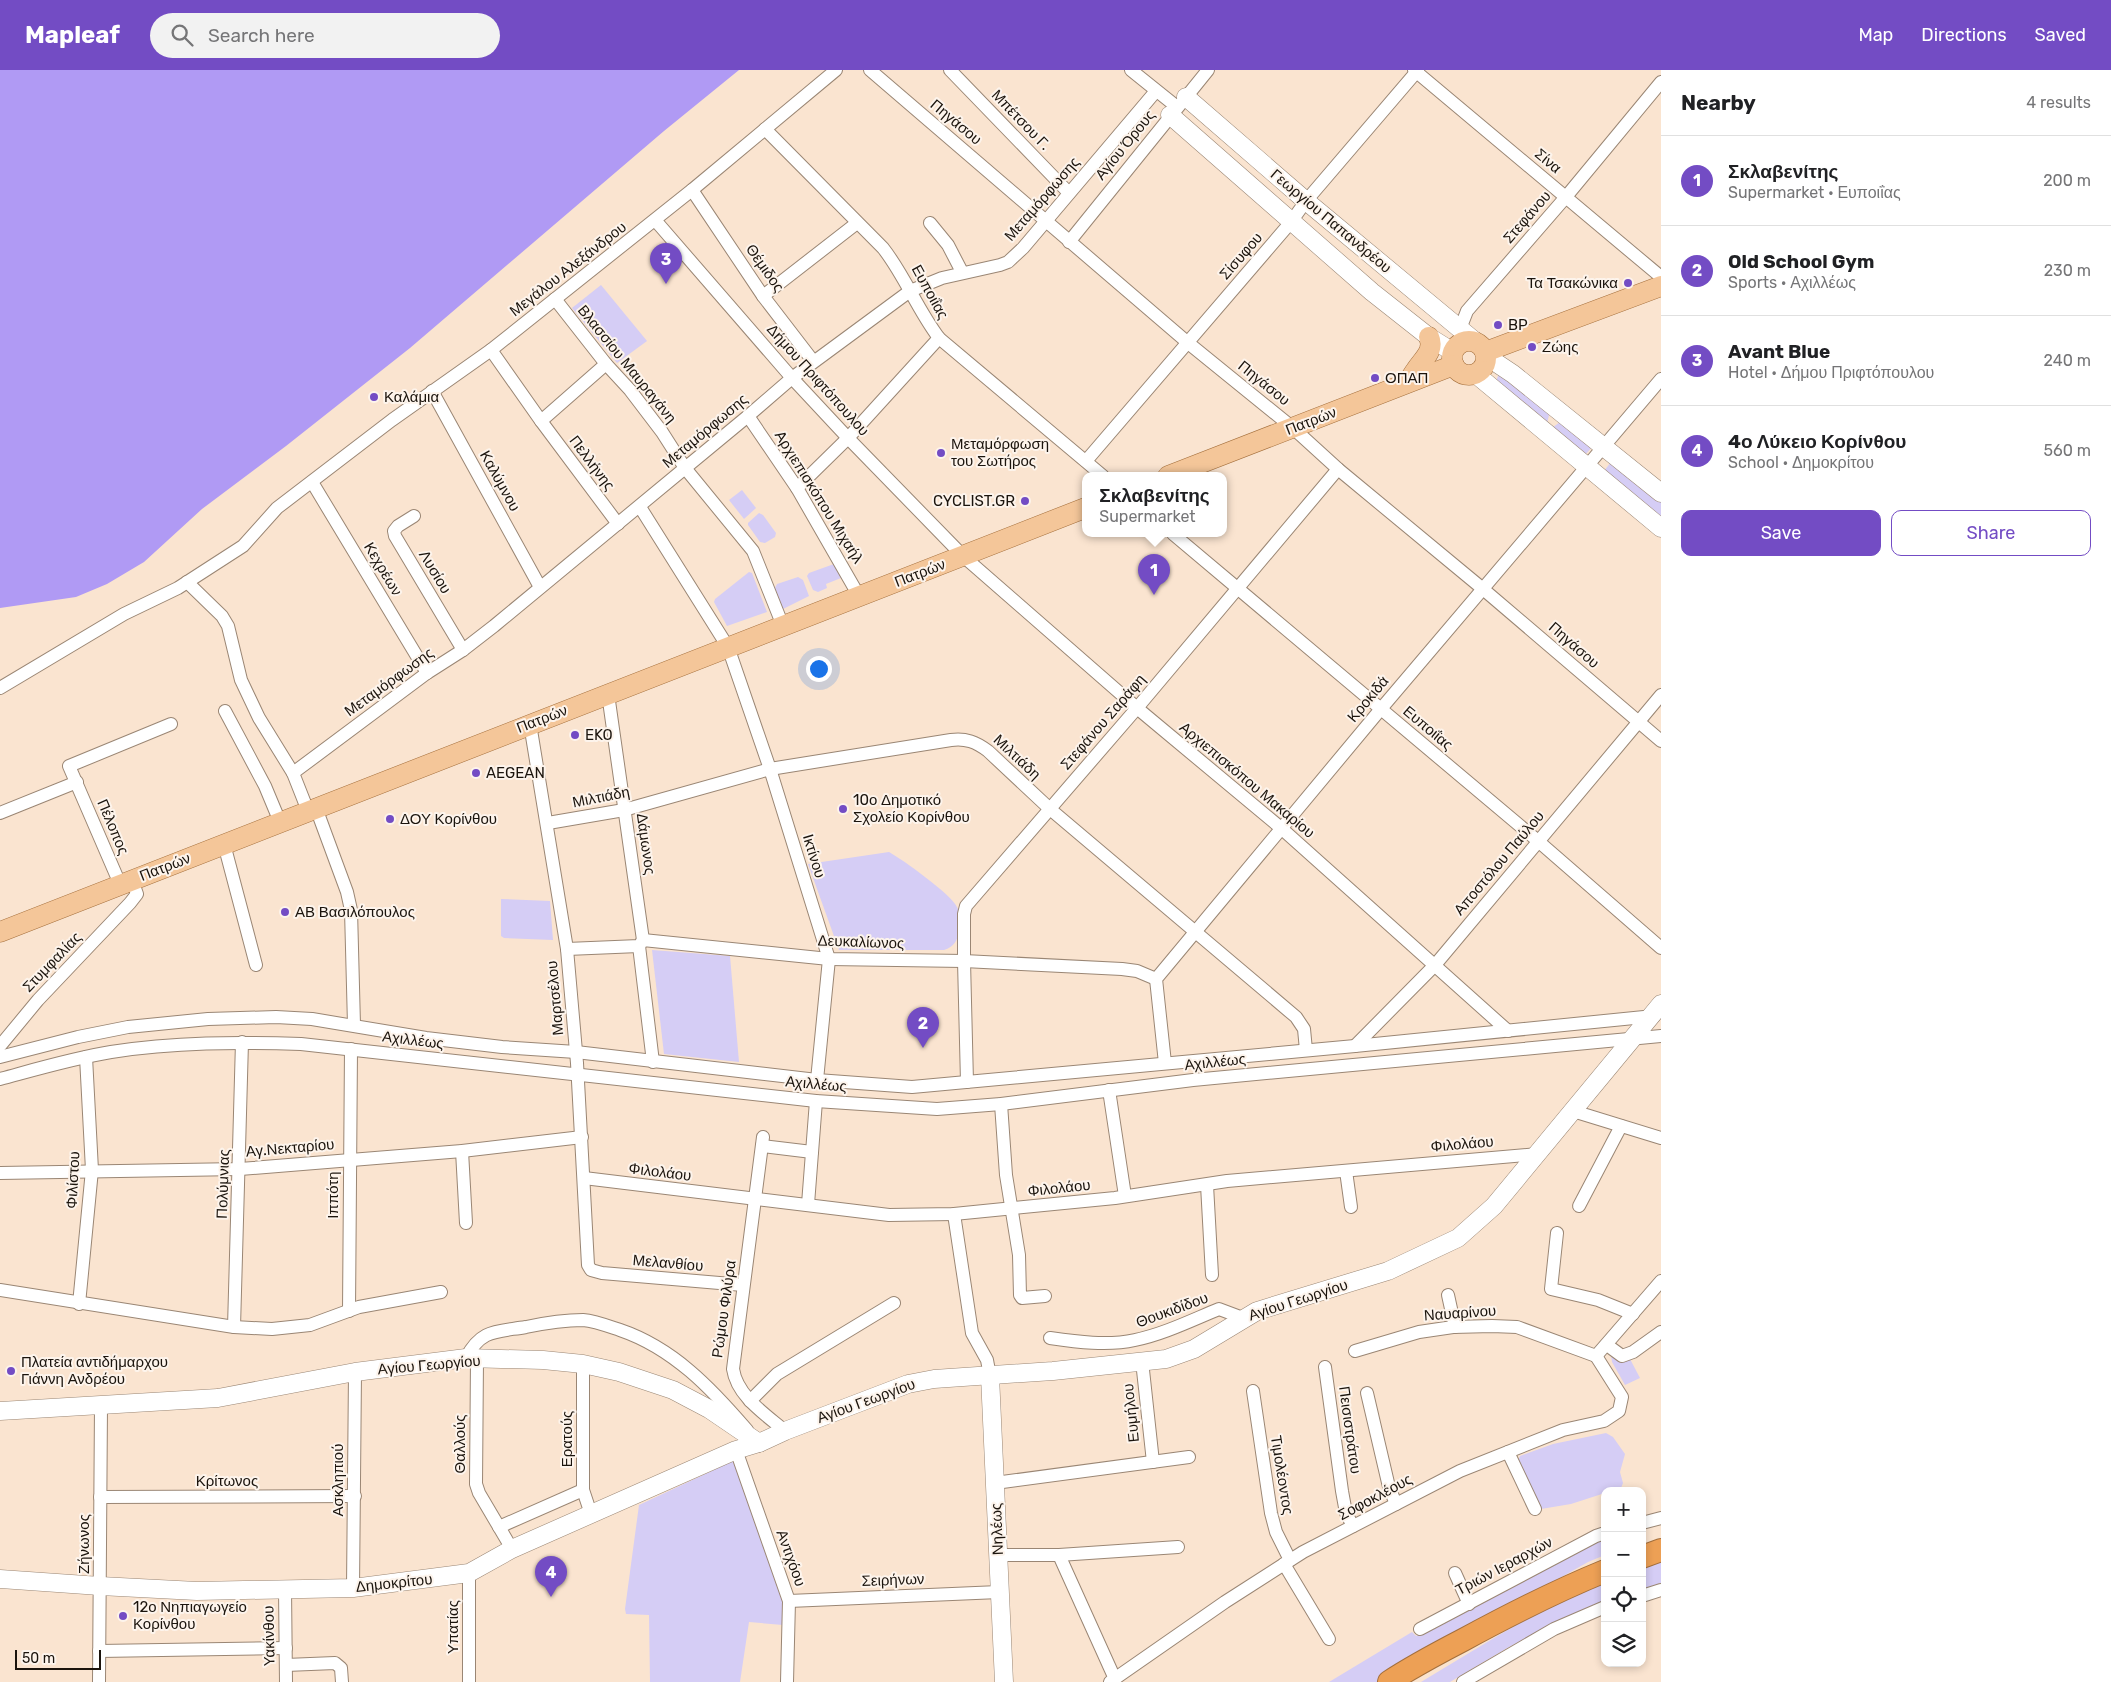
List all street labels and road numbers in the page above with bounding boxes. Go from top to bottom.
street label: Μπέτσου Γ. [988,86,1054,154]
street label: Πηγάσου [927,95,985,149]
street label: Αγίου Όρους [1091,106,1159,184]
street label: Σίνα [1531,145,1565,177]
street label: Μεταμόρφωσης [1001,153,1083,245]
street label: Γεωργίου Παπανδρέου [1267,165,1395,277]
street label: Στεφάνου [1499,187,1555,247]
street label: Μεγάλου Αλεξάνδρου [506,218,630,320]
street label: Σίσυφου [1216,229,1266,283]
street label: Θέμιδος [742,241,788,295]
street label: Ευποιΐας [908,262,952,322]
street label: Βλασσίου Μαυραγάνη [574,301,680,427]
street label: Δήμου Πριφτόπουλου [763,320,873,440]
street label: Πηγάσου [1235,357,1293,409]
street label: Μεταμόρφωσης [659,390,751,472]
street label: Πατρών [1283,403,1339,439]
street label: Αρχιεπισκόπου Μιχαήλ [771,427,867,567]
street label: Πελλήνης [566,432,618,494]
street label: Καλύμνου [476,448,524,514]
street label: Κεχρέων [360,539,406,599]
street label: Λυσίου [415,547,455,597]
street label: Πατρών [892,555,948,591]
street label: Πηγάσου [1545,618,1603,672]
street label: Μεταμόρφωσης [341,644,437,720]
street label: Στεφάνου Σαράφη [1057,671,1149,773]
street label: Κροκιδά [1344,672,1393,726]
street label: Πατρών [514,701,570,737]
street label: Ευποιΐας [1400,702,1456,754]
street label: Αρχιεπισκόπου Μακαρίου [1176,718,1318,842]
street label: Μιλτιάδη [990,731,1044,783]
street label: Μιλτιάδη [571,783,631,811]
street label: Πέλοπος [93,796,133,858]
street label: Αποστόλου Παύλου [1450,807,1548,919]
street label: Δάμωνος [633,812,659,876]
street label: Ικτίνου [799,832,829,880]
street label: Πατρών [137,849,193,885]
street label: Στυμφαλίας [19,928,85,996]
street label: Δευκαλίωνος [817,931,905,953]
street label: Μαρτσέλου [543,960,567,1036]
street label: Αχιλλέως [381,1027,445,1053]
street label: Αχιλλέως [1183,1050,1247,1074]
street label: Αχιλλέως [785,1072,847,1096]
street label: Φιλολάου [1430,1132,1494,1156]
street label: Αγ.Νεκταρίου [245,1135,335,1161]
street label: Πολύμνιας [213,1149,233,1219]
street label: Φιλίστου [63,1151,83,1209]
street label: Φιλολάου [628,1159,692,1185]
street label: Ιππότη [324,1171,342,1219]
street label: Φιλολάου [1027,1176,1091,1200]
street label: Μελανθίου [632,1251,704,1275]
street label: Ρώμου Φιλύρα [708,1259,740,1359]
street label: Αγίου Γεωργίου [1246,1275,1350,1325]
street label: Θουκιδίδου [1133,1289,1211,1331]
street label: Ναυαρίνου [1423,1302,1497,1324]
street label: Αγίου Γεωργίου [377,1352,481,1378]
street label: Αγίου Γεωργίου [814,1375,918,1427]
street label: Ευμήλου [1119,1383,1143,1443]
street label: Πεισιστράτου [1335,1385,1365,1475]
street label: Ερατούς [558,1411,576,1467]
street label: Θαλλούς [451,1415,469,1473]
street label: Τιμολέοντος [1267,1434,1297,1516]
street label: Ασκληπιού [329,1444,347,1516]
street label: Σοφοκλέους [1335,1470,1415,1524]
street label: Κρίτωνος [196,1472,258,1490]
street label: Νηλέως [987,1503,1007,1555]
street label: Ζήνωνος [75,1514,93,1574]
street label: Αντιχόου [772,1527,810,1589]
street label: Τριών Ιεραρχών [1452,1533,1556,1599]
street label: Δημοκρίτου [355,1570,433,1596]
street label: Σειρήνων [861,1570,925,1590]
street label: Υπατίας [444,1600,462,1654]
street label: Υακίνθου [259,1606,279,1666]

